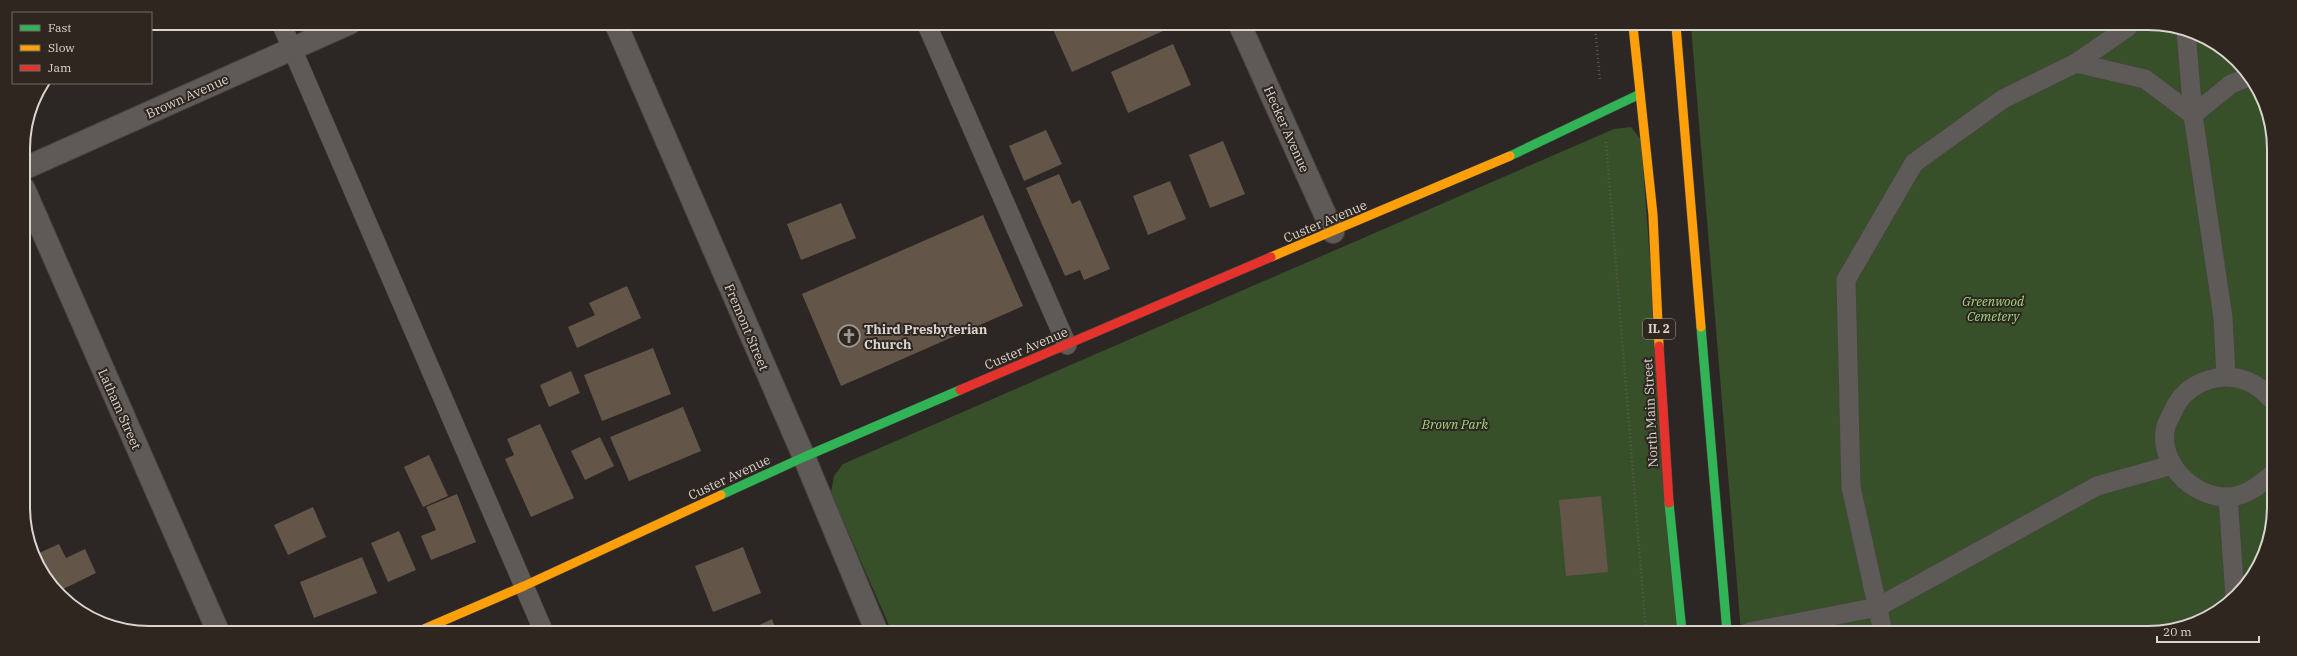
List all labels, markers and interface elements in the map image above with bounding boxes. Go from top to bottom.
legend [12,12,152,84]
text: Fast [48,20,72,35]
text: Slow [48,40,75,55]
text: Jam [48,60,72,75]
street label: Brown Avenue [143,71,231,122]
street label: Hecker Avenue [1260,83,1313,175]
street label: Custer Avenue [1281,196,1369,247]
street label: Fremont Street [721,281,773,374]
park label: Greenwood Cemetery [1962,293,2025,325]
road number: IL 2 [1643,319,1675,339]
place label: Third Presbyterian Church [864,321,988,353]
church icon: Third Presbyterian Church [836,323,862,349]
street label: Custer Avenue [982,323,1070,374]
street label: North Main Street [1639,358,1662,468]
street label: Latham Street [94,366,145,453]
park label: Brown Park [1421,416,1488,433]
street label: Custer Avenue [685,451,773,504]
scale bar [2157,618,2259,644]
text: 20 m [2163,624,2192,639]

